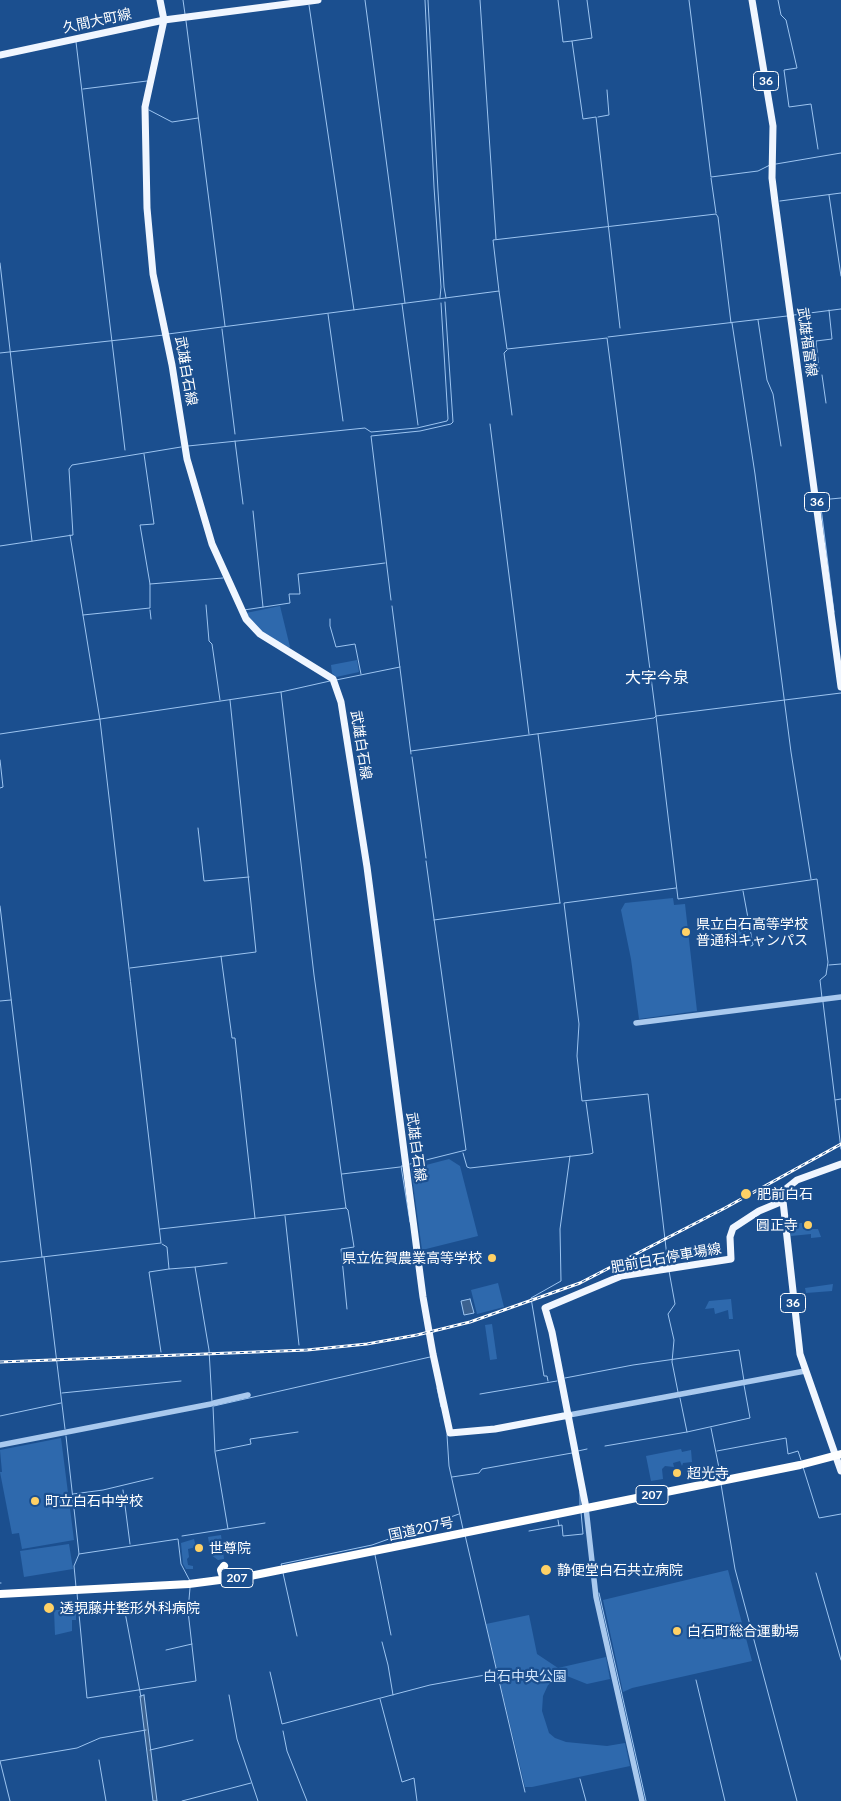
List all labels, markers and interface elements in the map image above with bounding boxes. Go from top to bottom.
street label: 久間大町線 [61,6,133,36]
road number: 36 [754,72,778,90]
street label: 武雄福富線 [794,306,820,378]
street label: 武雄白石線 [172,335,200,407]
road number: 36 [804,492,830,512]
district label: 大字今泉 [625,668,689,688]
street label: 武雄白石線 [347,709,375,781]
place label: 県立白石高等学校 普通科キャンパス [696,916,808,949]
marker: 県立白石高等学校 普通科キャンパス [680,926,692,938]
street label: 武雄白石線 [403,1111,429,1183]
place label: 肥前白石 [757,1186,813,1202]
marker: 肥前白石 [739,1187,753,1201]
place label: 圓正寺 [756,1217,798,1233]
marker: 圓正寺 [802,1219,814,1231]
street label: 肥前白石停車場線 [609,1240,723,1276]
place label: 県立佐賀農業高等学校 [342,1250,482,1266]
marker: 県立佐賀農業高等学校 [486,1252,498,1264]
road number: 36 [780,1294,806,1312]
place label: 超光寺 [687,1465,729,1481]
marker: 超光寺 [671,1467,683,1479]
road number: 207 [636,1486,668,1504]
place label: 町立白石中学校 [45,1493,143,1509]
marker: 町立白石中学校 [29,1495,41,1507]
street label: 国道207号 [387,1514,455,1544]
place label: 世尊院 [209,1540,251,1556]
marker: 世尊院 [193,1542,205,1554]
place label: 静便堂白石共立病院 [557,1562,683,1578]
marker: 静便堂白石共立病院 [539,1563,553,1577]
road number: 207 [221,1569,253,1588]
place label: 透現藤井整形外科病院 [60,1600,200,1616]
marker: 透現藤井整形外科病院 [42,1601,56,1615]
place label: 白石町総合運動場 [687,1623,799,1639]
marker: 白石町総合運動場 [671,1625,683,1637]
park label: 白石中央公園 [483,1668,567,1684]

